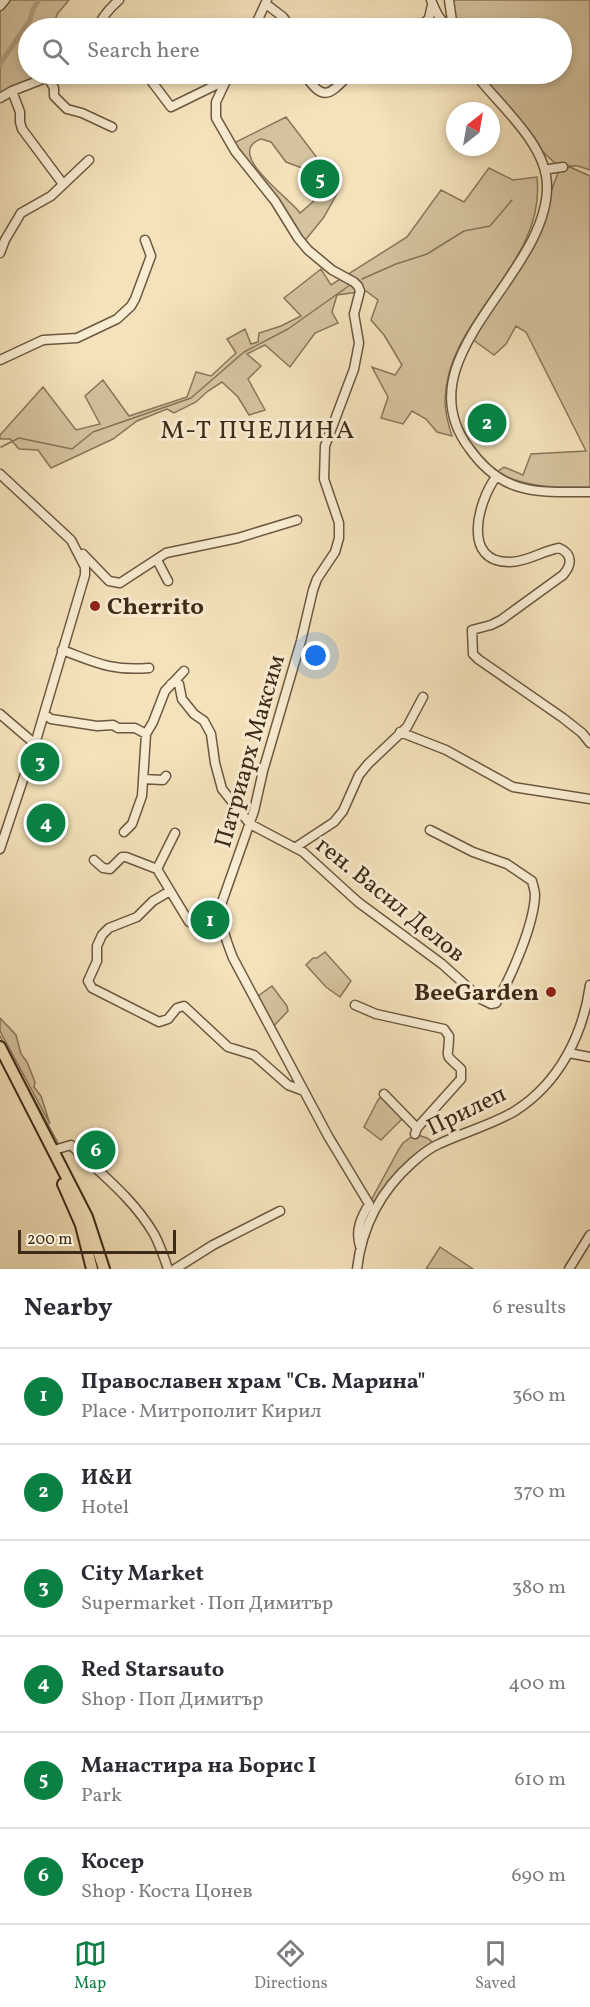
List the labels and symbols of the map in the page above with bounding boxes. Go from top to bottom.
north arrow [446,102,500,156]
pin: 5 [300,156,340,201]
pin: 2 [468,400,506,446]
district label: М-Т ПЧЕЛИНА [160,413,356,449]
place label: Cherrito [107,591,204,625]
marker: Cherrito [88,599,102,613]
your location [301,641,330,670]
street label: Патриарх Максим [207,651,295,852]
pin: 3 [20,740,60,784]
pin: 4 [26,800,66,846]
street label: ген. Васил Делов [308,830,472,972]
pin: 1 [190,898,230,942]
place label: BeeGarden [414,977,539,1011]
marker: BeeGarden [544,985,558,999]
street label: Прилеп [421,1078,512,1146]
pin: 6 [76,1128,116,1172]
scale bar [18,1227,176,1254]

